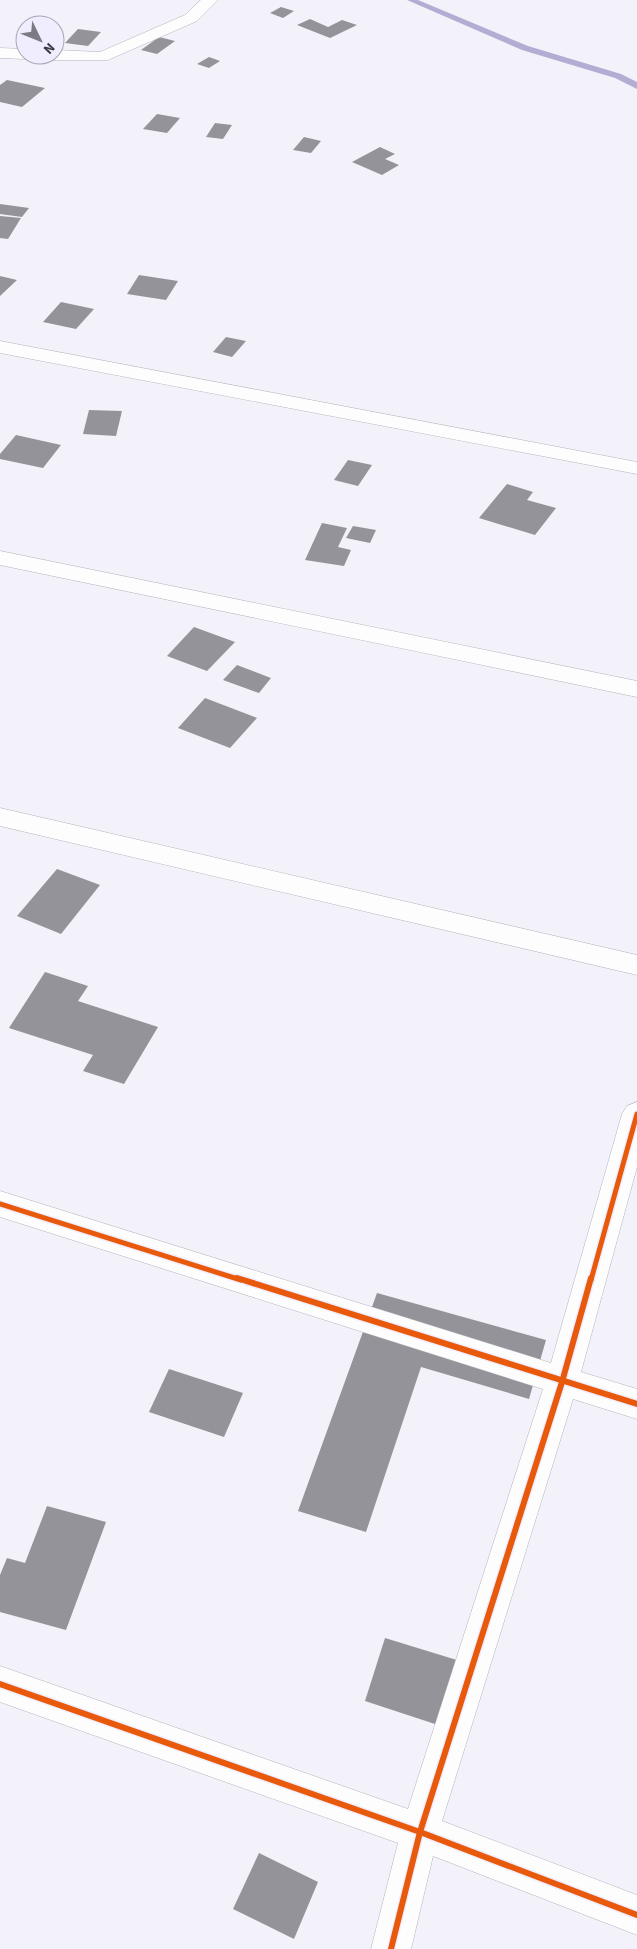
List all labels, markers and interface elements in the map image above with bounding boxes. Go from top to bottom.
north arrow [15,15,65,65]
text: N [38,38,59,58]

